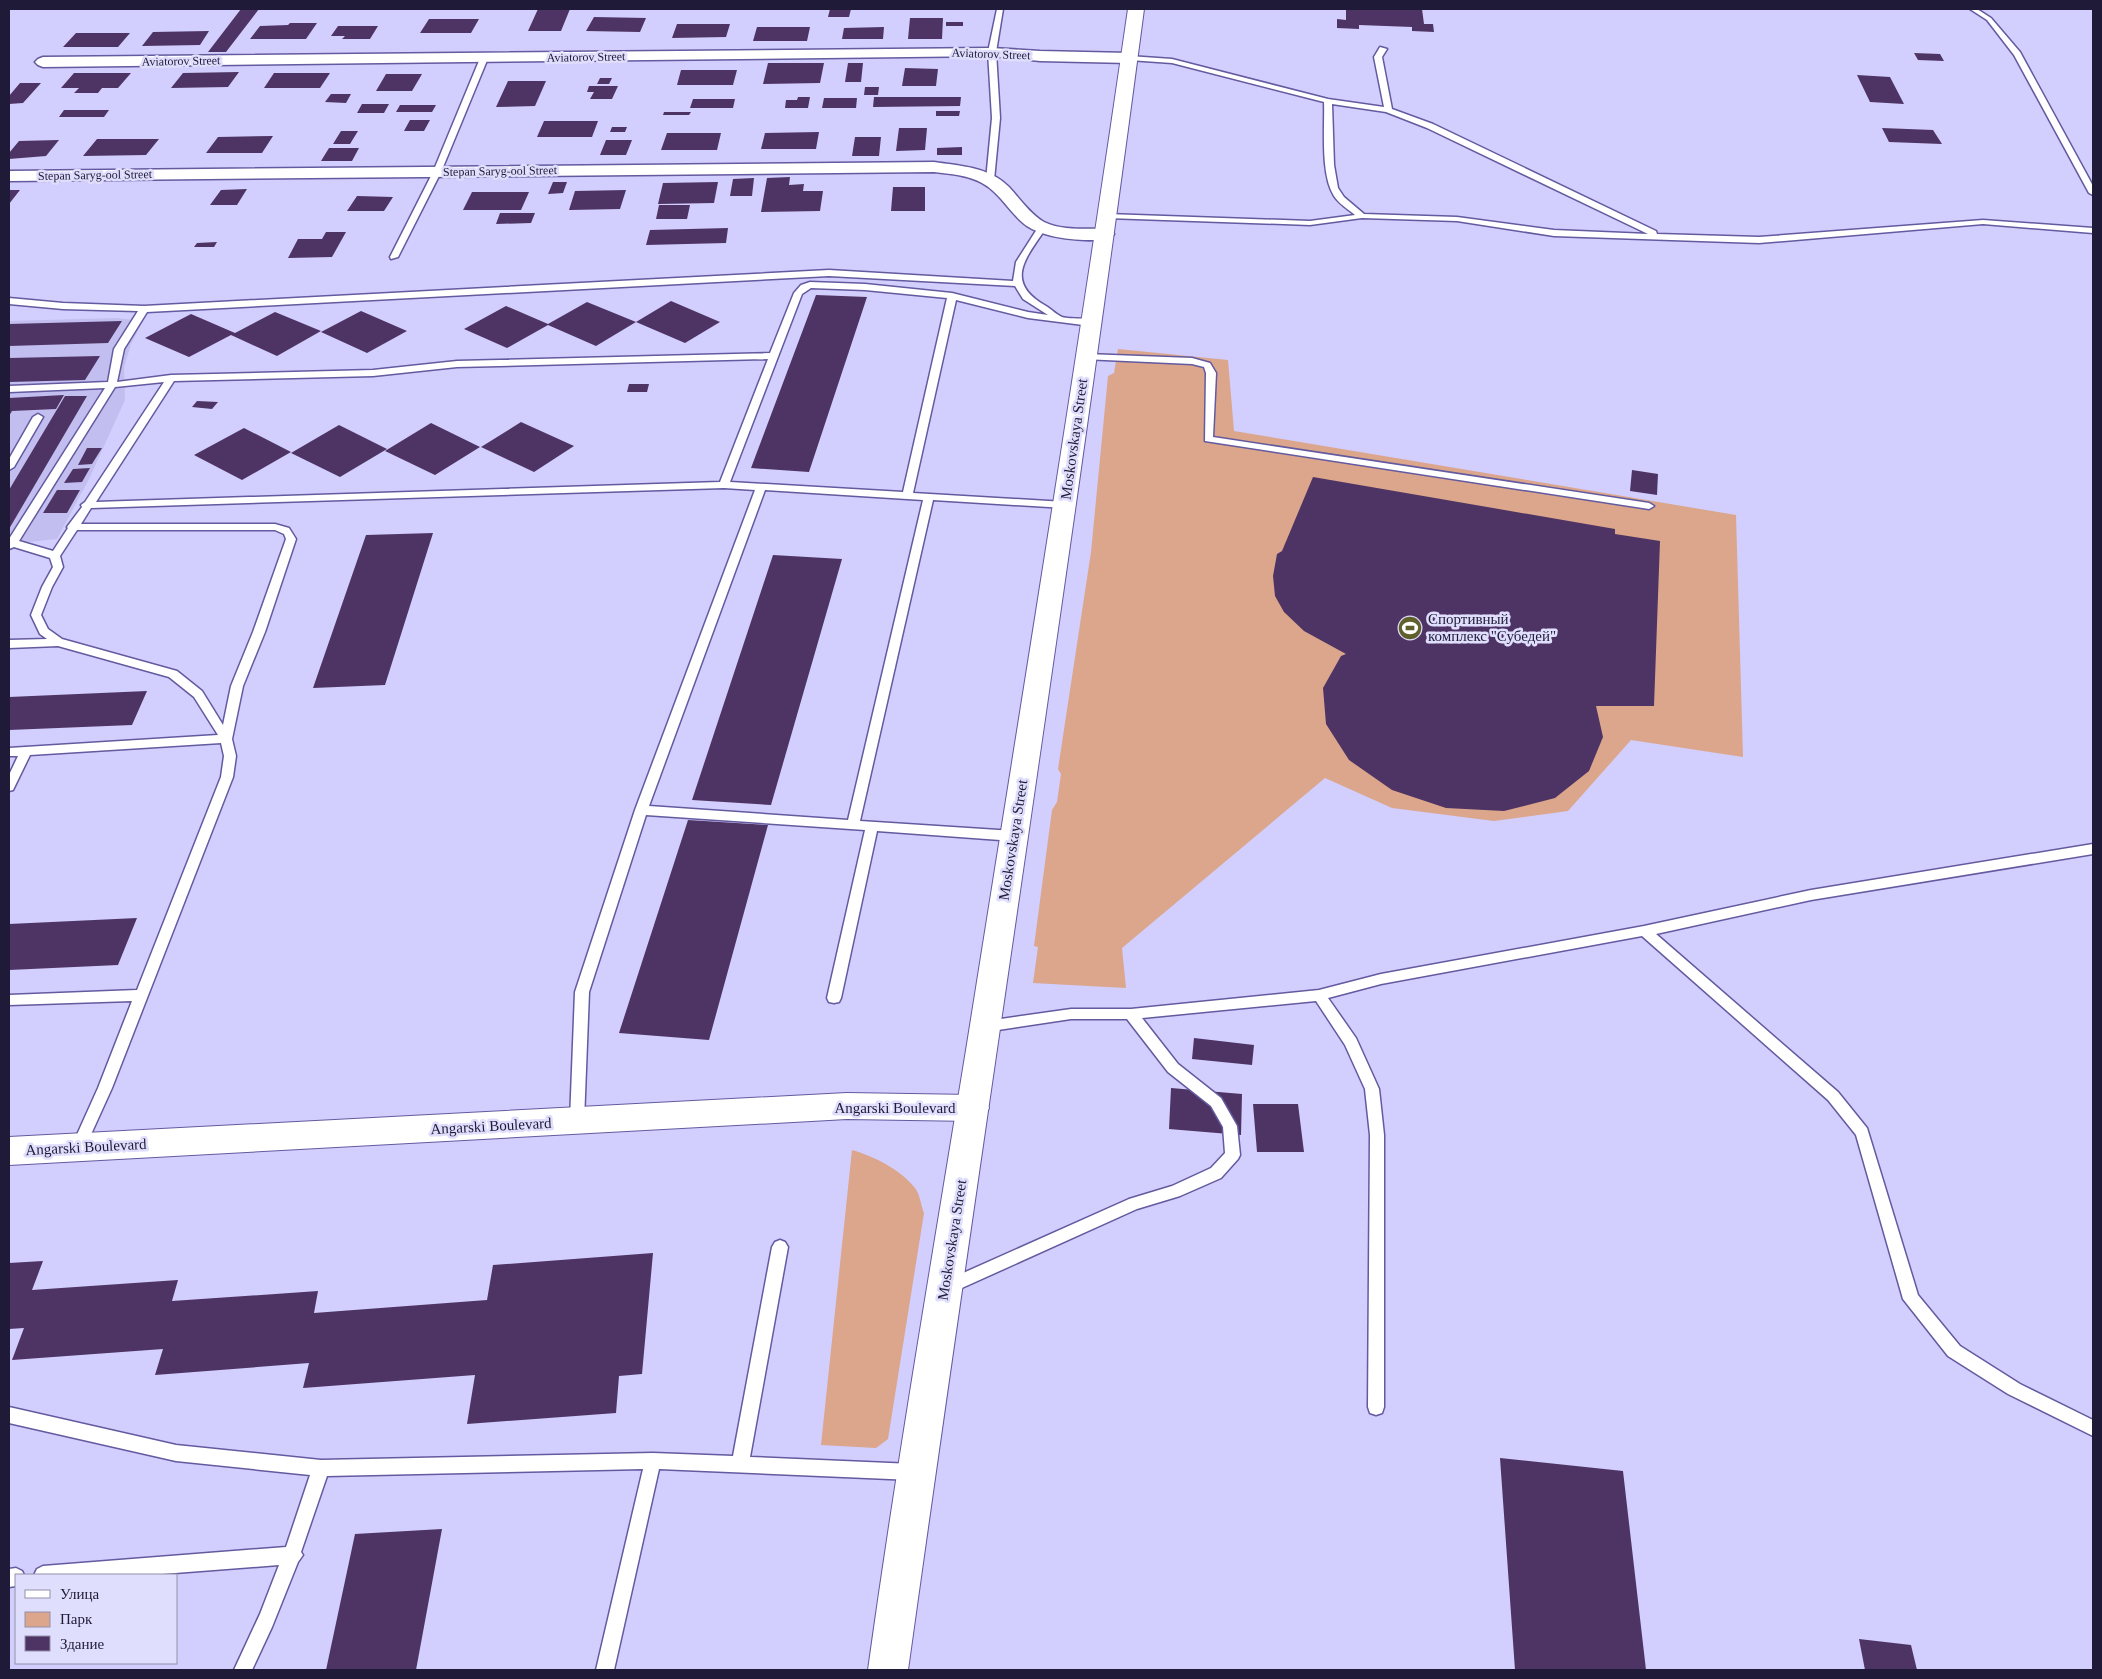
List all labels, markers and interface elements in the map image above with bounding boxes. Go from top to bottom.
street label: Aviatorov Street [951,46,1031,62]
street label: Aviatorov Street [547,49,626,65]
street label: Aviatorov Street [142,53,221,69]
street label: Stepan Saryg-ool Street [443,163,558,179]
street label: Stepan Saryg-ool Street [38,167,153,183]
street label: Moskovskaya Street [1058,377,1091,501]
place label: Спортивный комплекс "Субедей" [1428,611,1556,644]
sports icon: Спортивный комплекс "Субедей" [1397,615,1423,641]
street label: Moskovskaya Street [996,778,1031,902]
street label: Angarski Boulevard [834,1100,956,1116]
street label: Angarski Boulevard [430,1115,552,1137]
street label: Angarski Boulevard [25,1136,147,1158]
street label: Moskovskaya Street [935,1178,970,1302]
legend [15,1574,178,1664]
text: Улица [60,1586,99,1602]
text: Парк [60,1611,93,1627]
text: Здание [60,1636,104,1652]

